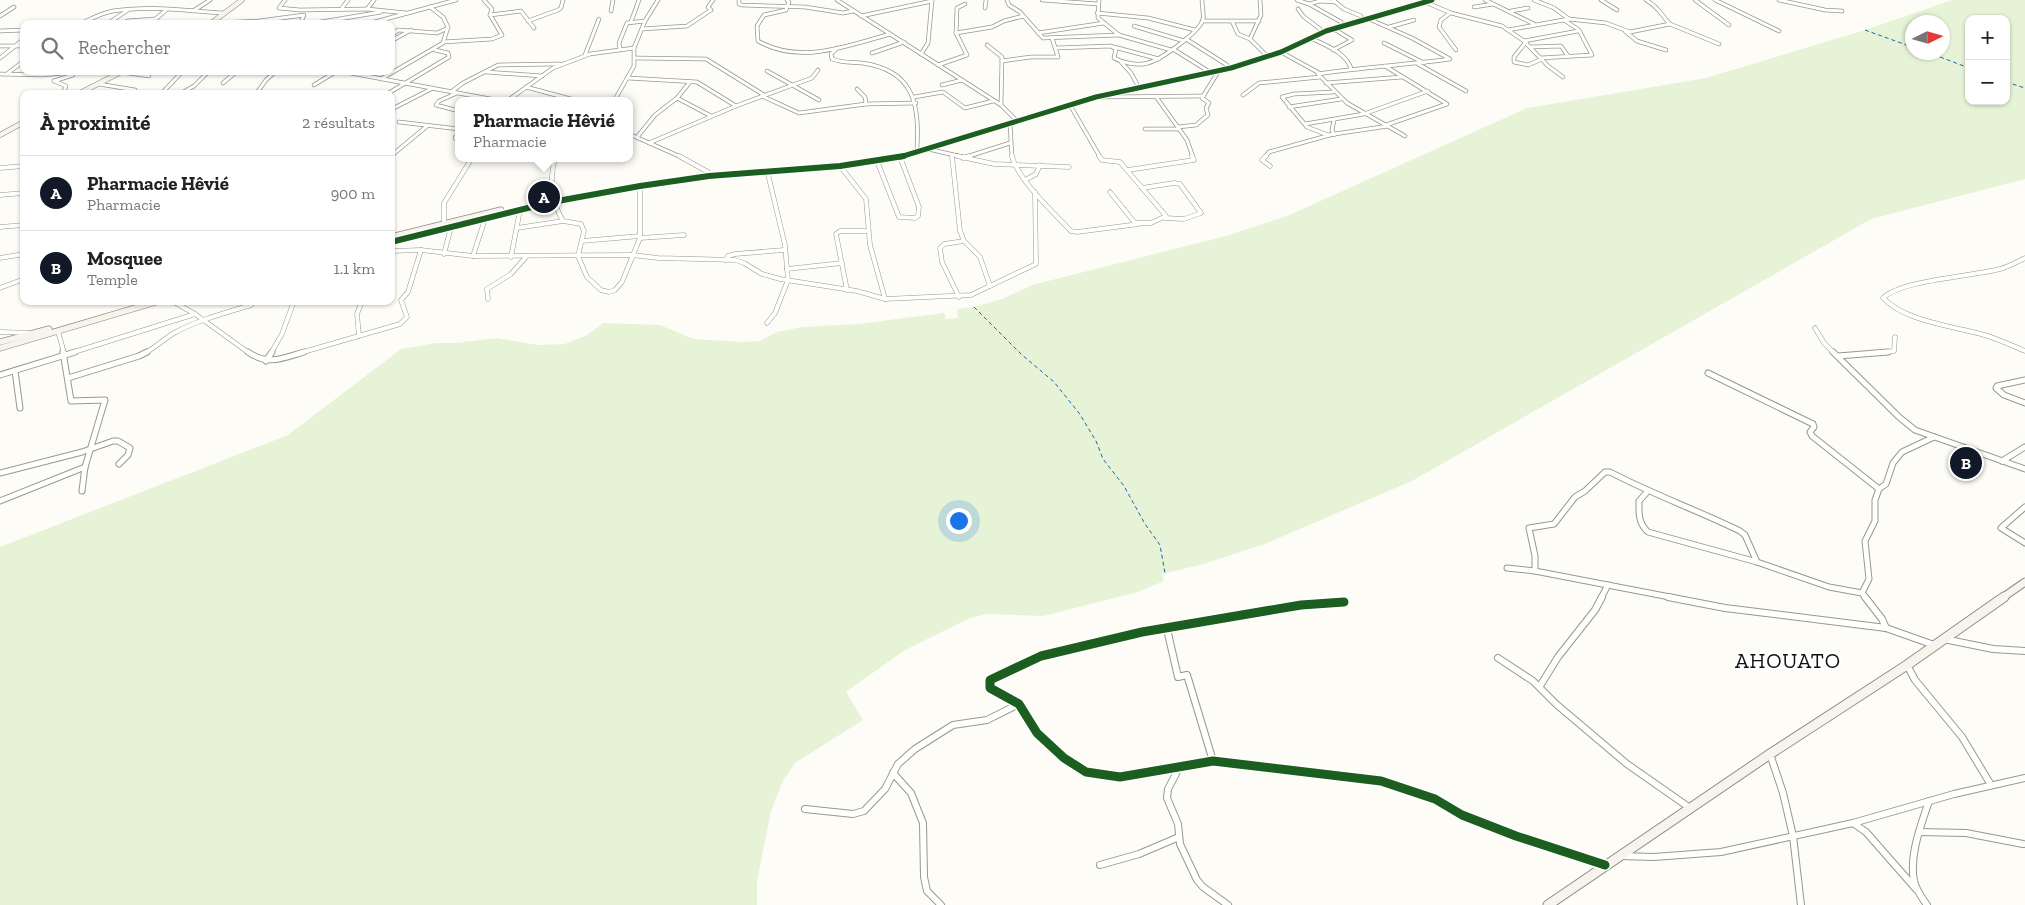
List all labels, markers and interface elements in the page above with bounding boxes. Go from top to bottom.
north arrow [1905,15,1950,60]
map controls [1965,15,2010,105]
button: + [1965,15,2010,60]
search box [20,20,395,75]
icon: search [38,34,66,62]
text: Rechercher [78,36,171,59]
button: − [1965,60,2010,105]
popup [455,97,633,162]
text: Pharmacie Hêvié [473,109,615,132]
text: À proximité [40,110,150,135]
text: 2 résultats [302,113,375,132]
text: Pharmacie [473,132,547,151]
text: Pharmacie Hêvié [87,172,229,195]
pin: A [528,178,560,216]
text: A [51,184,62,203]
text: 900 m [331,184,375,203]
text: Pharmacie [87,195,161,214]
text: Mosquee [87,247,162,270]
text: B [51,259,61,278]
text: 1.1 km [334,259,375,278]
text: Temple [87,270,138,289]
pin: B [1950,444,1982,482]
your location [946,508,972,534]
district label: AHOUATO [1735,648,1841,673]

